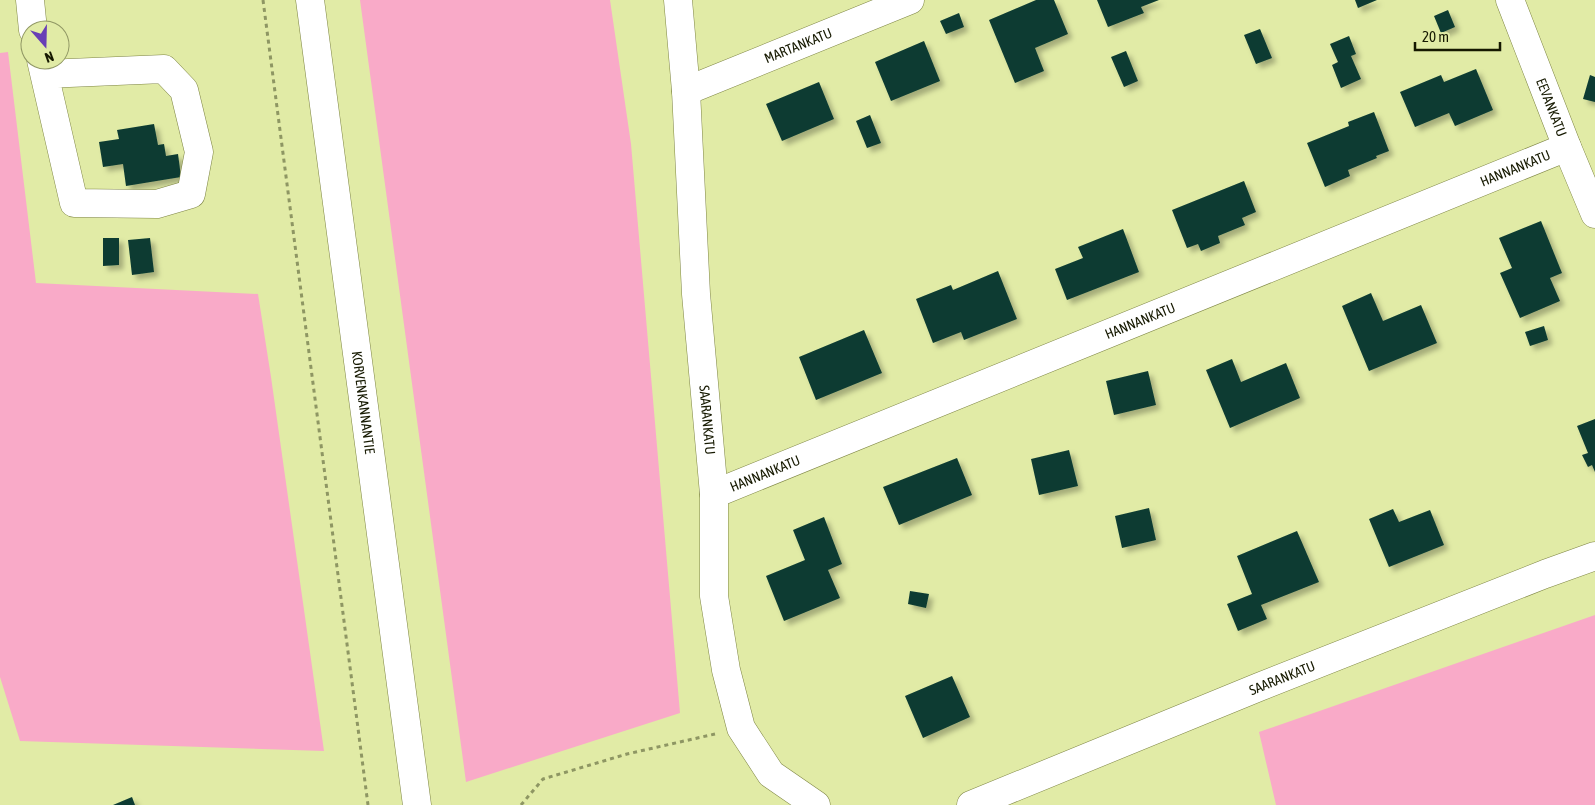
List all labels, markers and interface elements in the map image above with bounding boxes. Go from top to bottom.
north arrow [20,20,70,70]
scale bar [1415,20,1500,52]
street label: MARTANKATU [762,25,834,66]
text: 20 m [1422,28,1449,45]
text: N [43,48,56,66]
street label: EEVANKATU [1533,76,1570,139]
street label: HANNANKATU [1478,147,1553,189]
street label: HANNANKATU [1103,299,1178,342]
street label: KORVENKANNANTIE [349,350,378,455]
street label: SAARANKATU [696,385,718,455]
street label: HANNANKATU [728,452,802,495]
street label: SAARANKATU [1247,658,1317,698]

